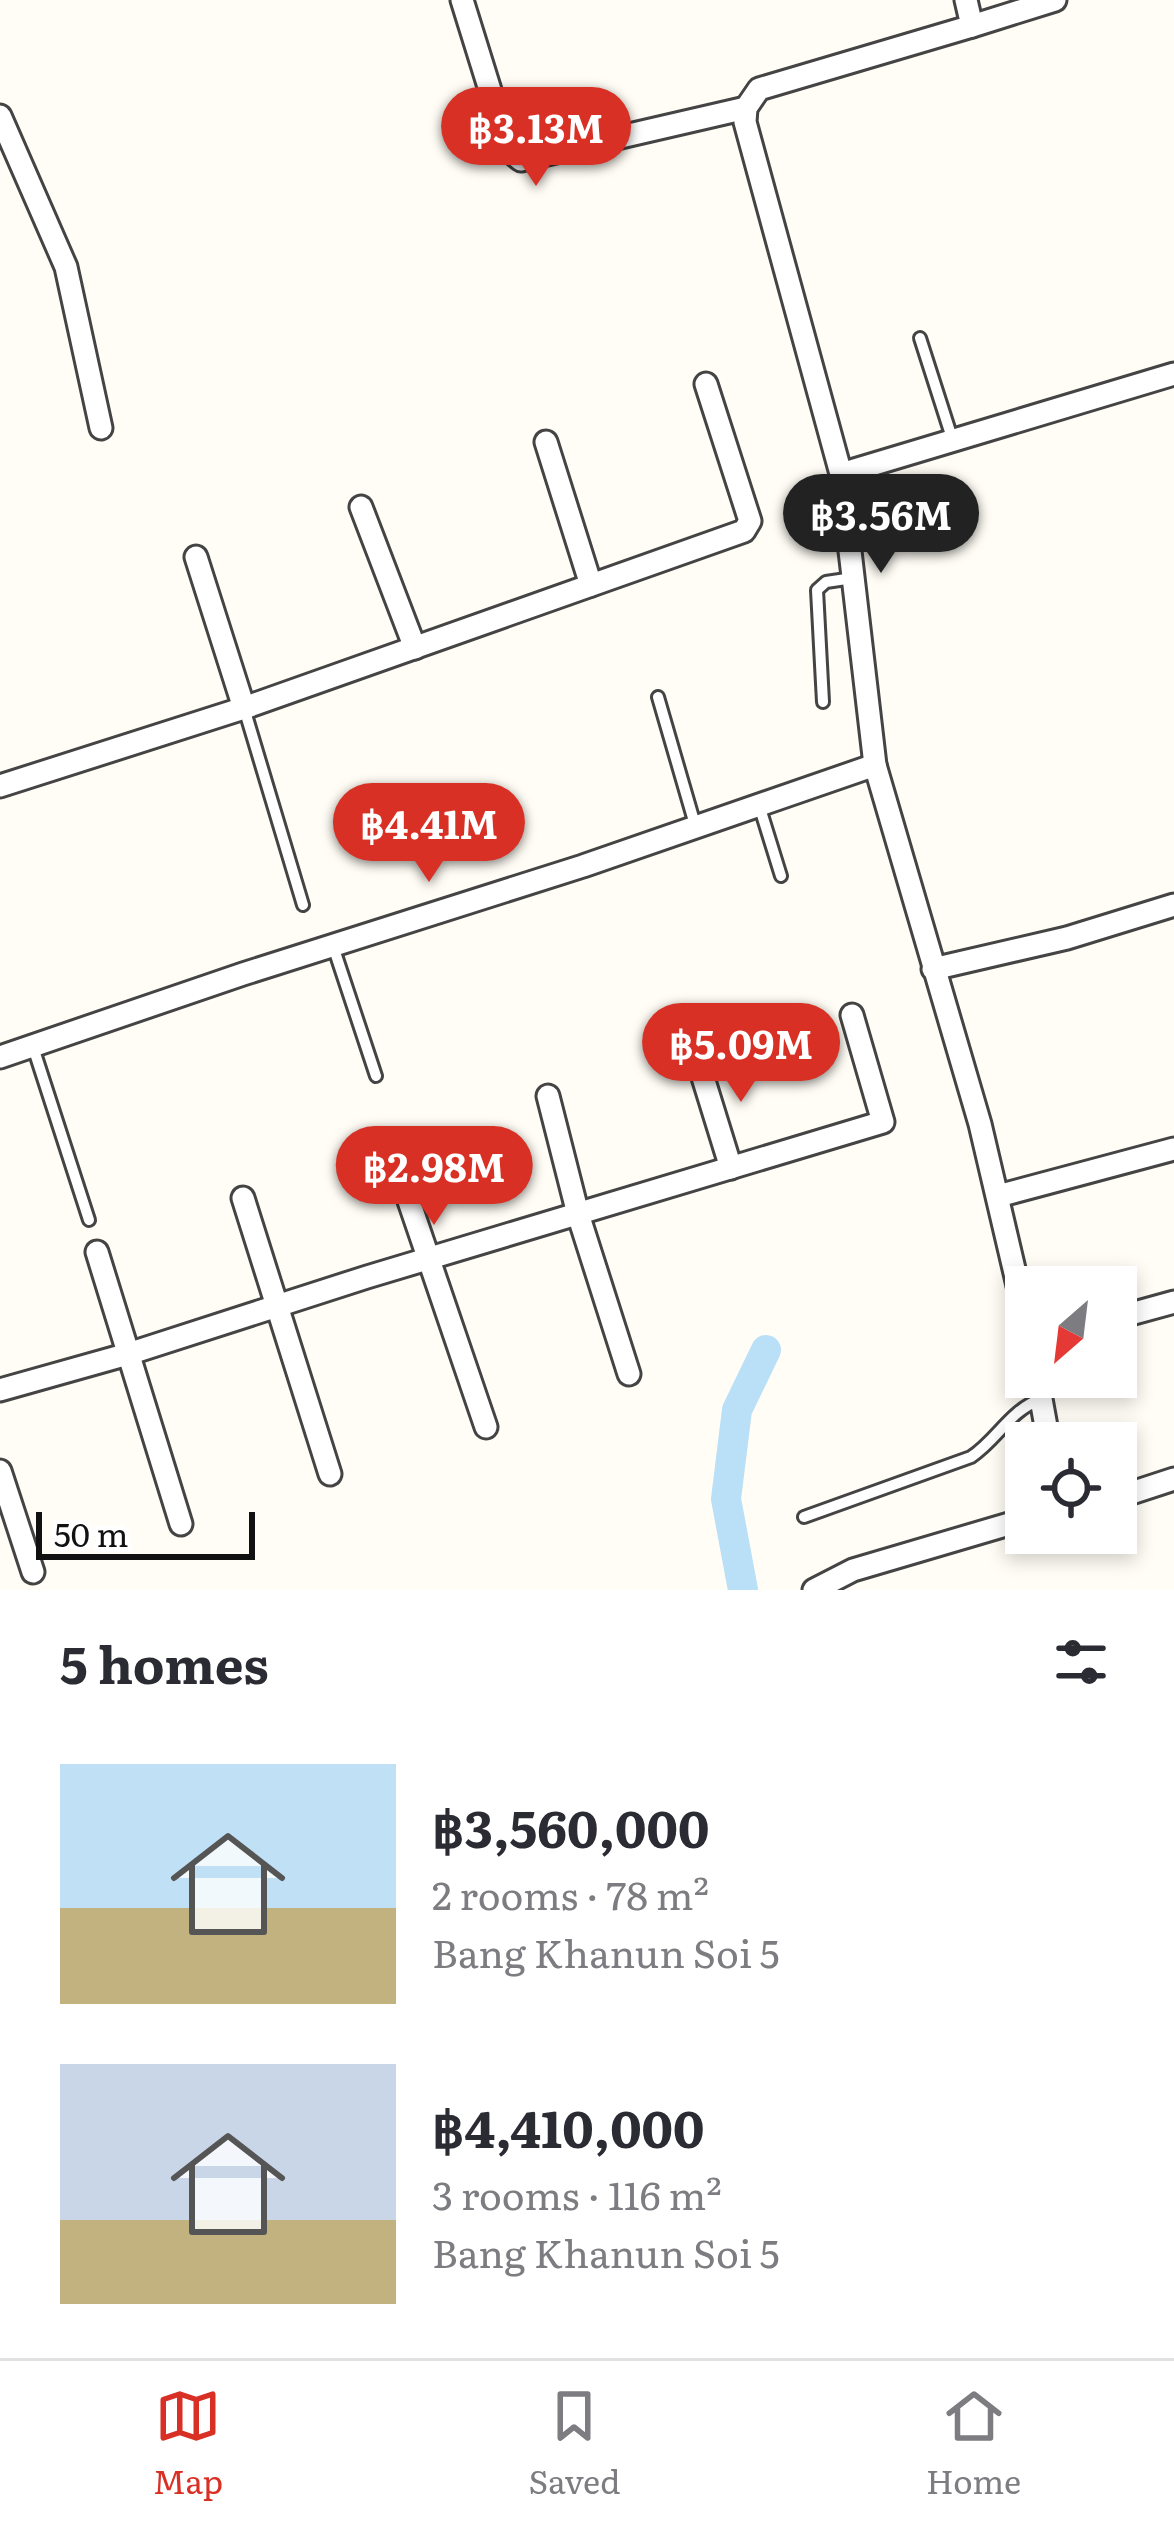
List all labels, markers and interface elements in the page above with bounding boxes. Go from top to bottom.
pin: ฿3.13M [438,87,634,189]
text: ฿3.13M [468,97,604,155]
pin: ฿3.56M [783,474,979,576]
text: ฿3.56M [810,484,952,542]
pin: ฿4.41M [331,783,527,885]
text: ฿4.41M [360,793,498,851]
pin: ฿5.09M [643,1003,839,1105]
text: ฿5.09M [669,1013,813,1071]
pin: ฿2.98M [336,1126,532,1228]
text: ฿2.98M [363,1136,505,1194]
north arrow [1005,1266,1137,1398]
map controls [1005,1266,1137,1554]
button: locate [1005,1422,1137,1554]
scale bar [36,1506,255,1559]
text: 50 m [54,1508,128,1557]
text: 5 homes [60,1624,269,1700]
icon: filters [1048,1629,1114,1695]
text: ฿3,560,000 [432,1788,709,1864]
icon: home [156,1812,300,1956]
text: 2 rooms · 78 m² [432,1864,709,1922]
text: Bang Khanun Soi 5 [432,1922,780,1980]
text: ฿4,410,000 [432,2088,704,2164]
icon: home [156,2112,300,2256]
text: 3 rooms · 116 m² [432,2164,722,2222]
text: Bang Khanun Soi 5 [432,2222,780,2280]
tab: Map [153,2383,223,2504]
tab: Saved [529,2383,620,2504]
tab: Home [926,2383,1021,2504]

